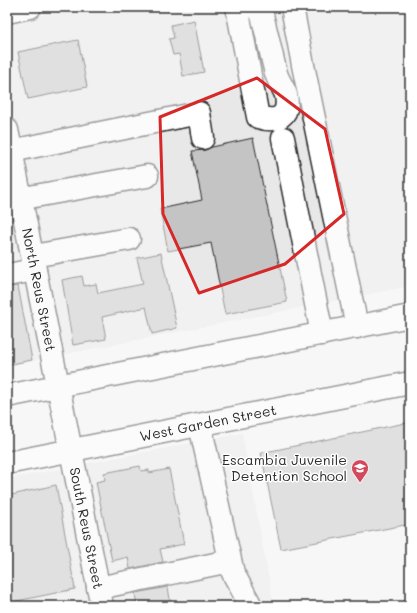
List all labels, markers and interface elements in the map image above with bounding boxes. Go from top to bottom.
street label: North Reus Street [18,226,61,353]
street label: West Garden Street [138,400,278,445]
place label: Escambia Juvenile Detention School [222,450,347,485]
school or university icon: Escambia Juvenile Detention School [350,458,370,483]
street label: South Reus Street [66,466,108,591]

